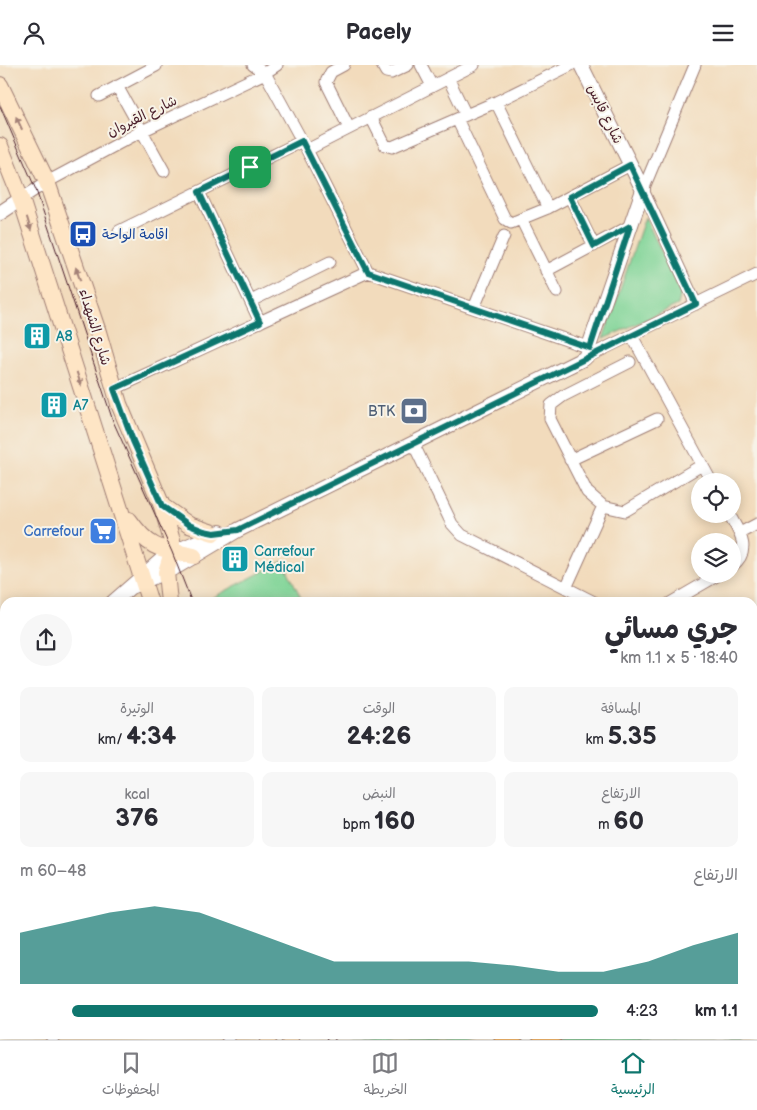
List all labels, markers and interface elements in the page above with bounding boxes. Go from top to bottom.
icon: person [20,19,48,47]
text: Pacely [346,19,411,46]
icon: menu [709,19,737,47]
street label: شارع قابس [582,82,627,147]
street label: شارع القيروان [104,92,180,141]
one-way arrow [15,116,23,130]
pin [229,146,271,188]
icon: arrive [236,153,264,181]
one-way arrow [26,217,34,232]
bus stop icon: اقامة الواحة [68,219,98,249]
place label: اقامة الواحة [102,226,168,243]
one-way arrow [74,266,82,281]
street label: شارع الشهداء [74,287,115,368]
building icon: A8 [22,321,52,351]
place label: A8 [56,328,73,345]
one-way arrow [76,371,83,386]
building icon: A7 [39,390,69,420]
bank icon: BTK [399,396,429,426]
place label: A7 [73,397,89,414]
place label: BTK [368,403,396,420]
map controls [691,473,741,583]
button: locate [691,473,741,523]
supermarket icon: Carrefour [88,516,118,546]
place label: Carrefour [24,523,85,540]
button: layers [691,533,741,583]
place label: Carrefour Médical [254,543,315,576]
building icon: Carrefour Médical [220,544,250,574]
text: جري مسائي [605,613,738,646]
button: share [20,614,72,666]
text: 18:40 · 5 × 1.1 km [620,649,738,668]
text: الوتيرة [120,700,154,717]
text: الوقت [363,700,395,717]
text: المسافة [601,700,641,717]
text: 4:34 [126,721,176,752]
text: 24:26 [347,721,411,752]
text: 5.35 [608,721,657,752]
text: /km [98,731,126,748]
text: km [585,731,608,748]
text: النبض [362,785,396,802]
text: الارتفاع [601,785,641,802]
text: kcal [124,786,150,803]
text: 376 [115,803,159,834]
text: 160 [374,806,415,837]
text: 60 [613,806,644,837]
text: bpm [343,816,374,833]
text: m [598,816,613,833]
text: 48–60 m [20,862,86,881]
text: الارتفاع [693,866,738,885]
text: 4:23 [626,1002,658,1021]
text: 1.1 km [695,1002,738,1021]
tab: المحفوظات [102,1049,160,1102]
tab: الخريطة [364,1049,407,1102]
tab: الرئيسية [611,1049,655,1102]

